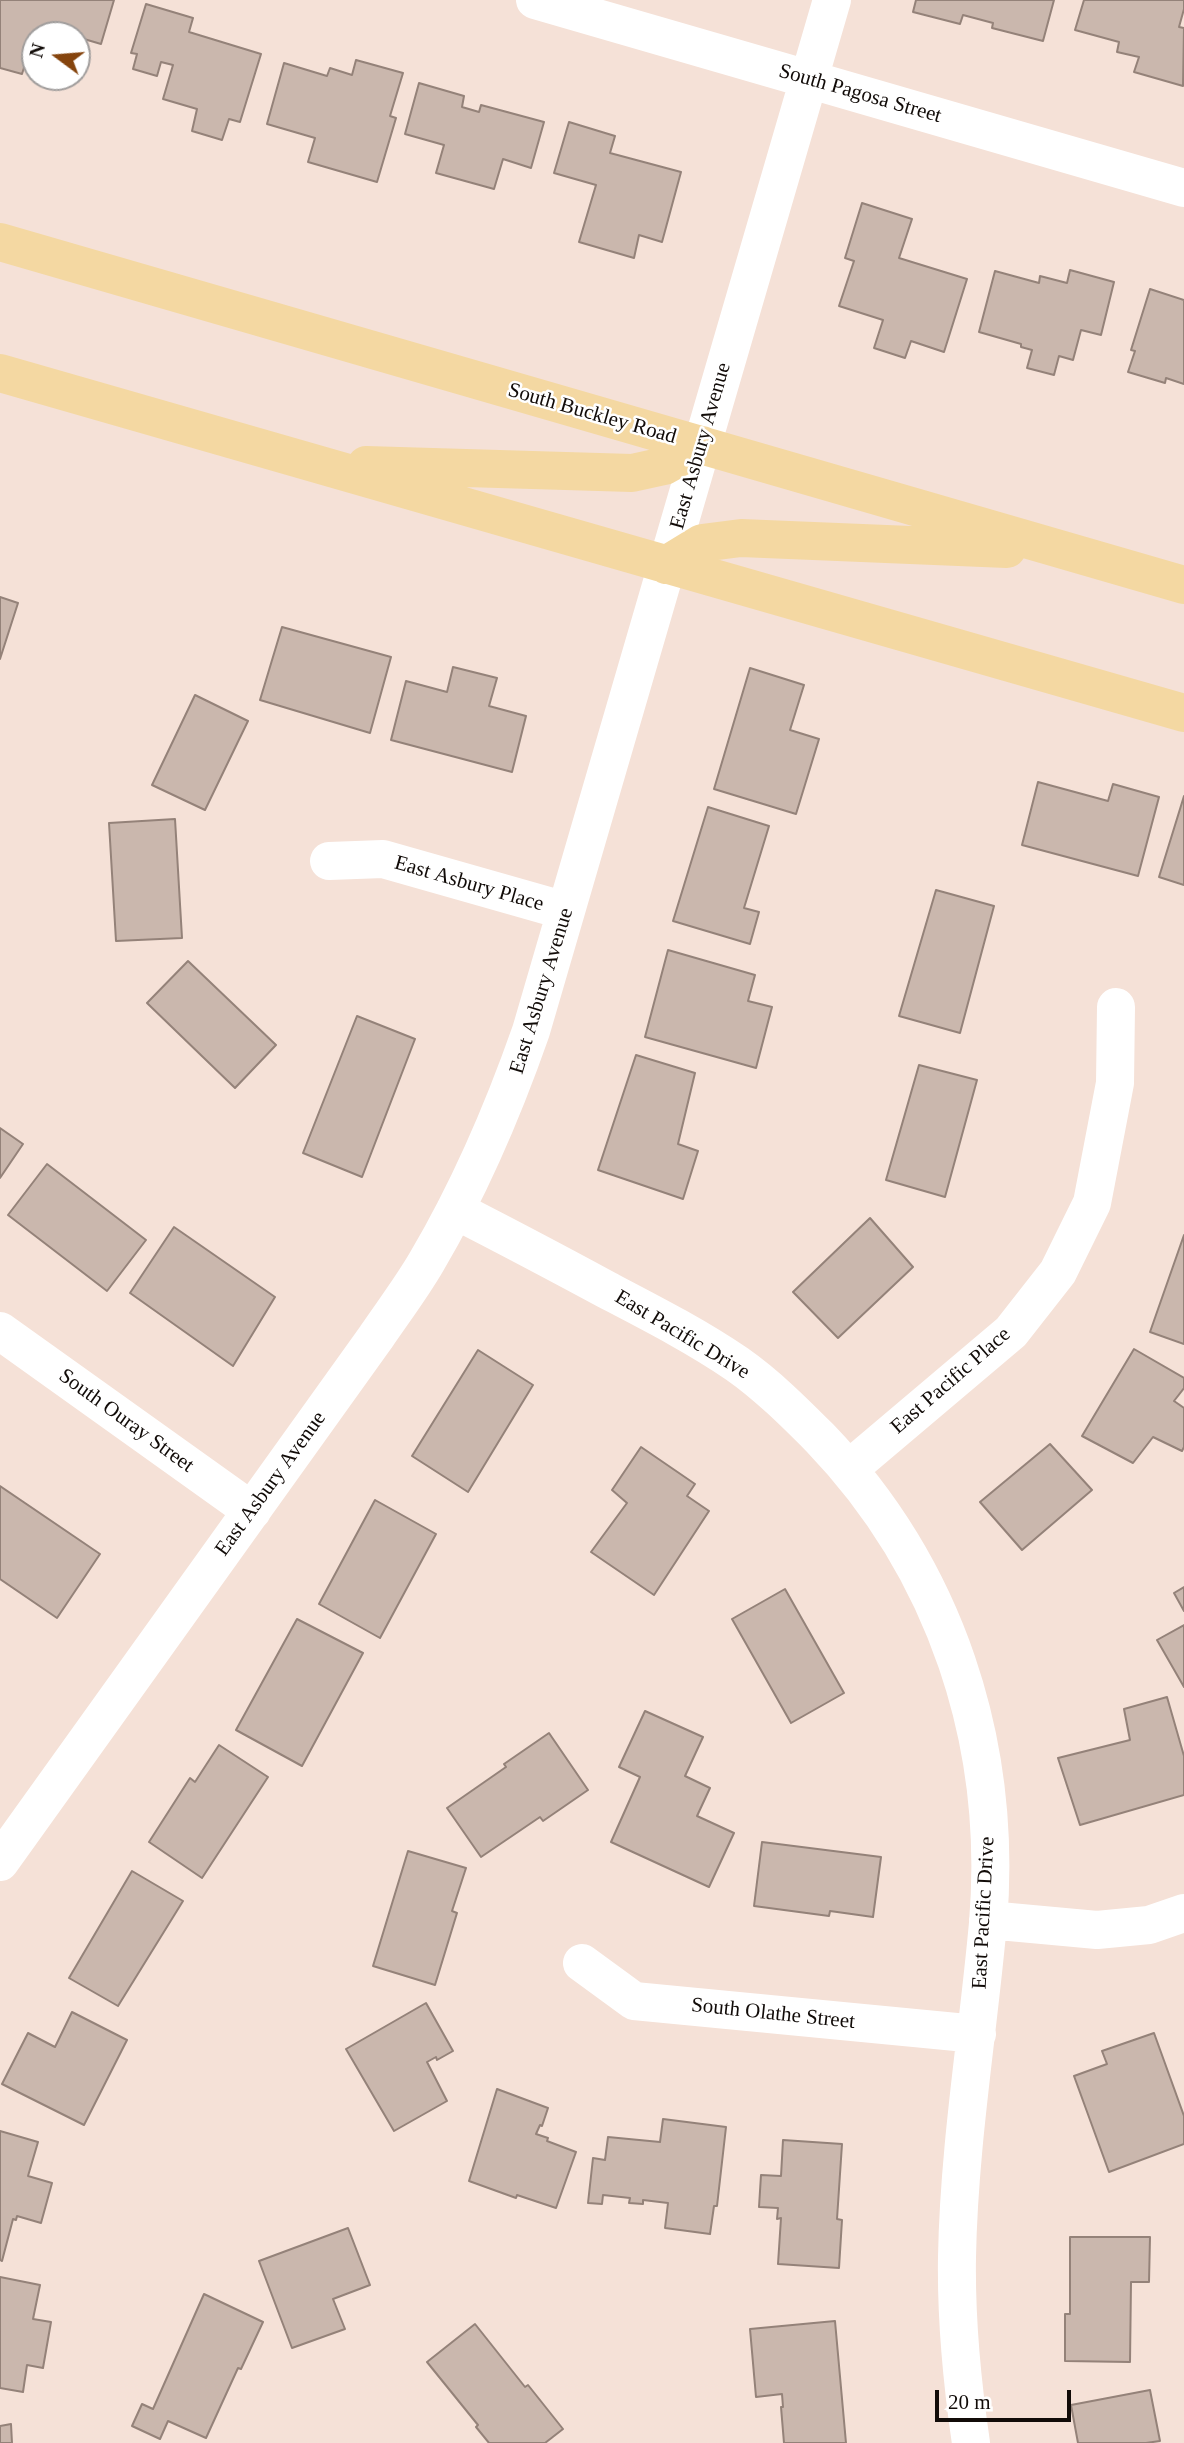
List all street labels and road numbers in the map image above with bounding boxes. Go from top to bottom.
street label: South Pagosa Street [776,59,944,129]
street label: East Asbury Avenue [665,360,737,532]
street label: South Buckley Road [505,378,679,450]
street label: East Asbury Place [392,851,546,917]
street label: East Asbury Avenue [505,905,579,1077]
street label: East Pacific Drive [610,1285,754,1385]
street label: East Pacific Place [886,1322,1016,1440]
street label: South Ouray Street [53,1363,199,1479]
street label: East Asbury Avenue [210,1407,332,1561]
street label: East Pacific Drive [967,1836,1001,1990]
street label: South Olathe Street [690,1993,856,2035]

